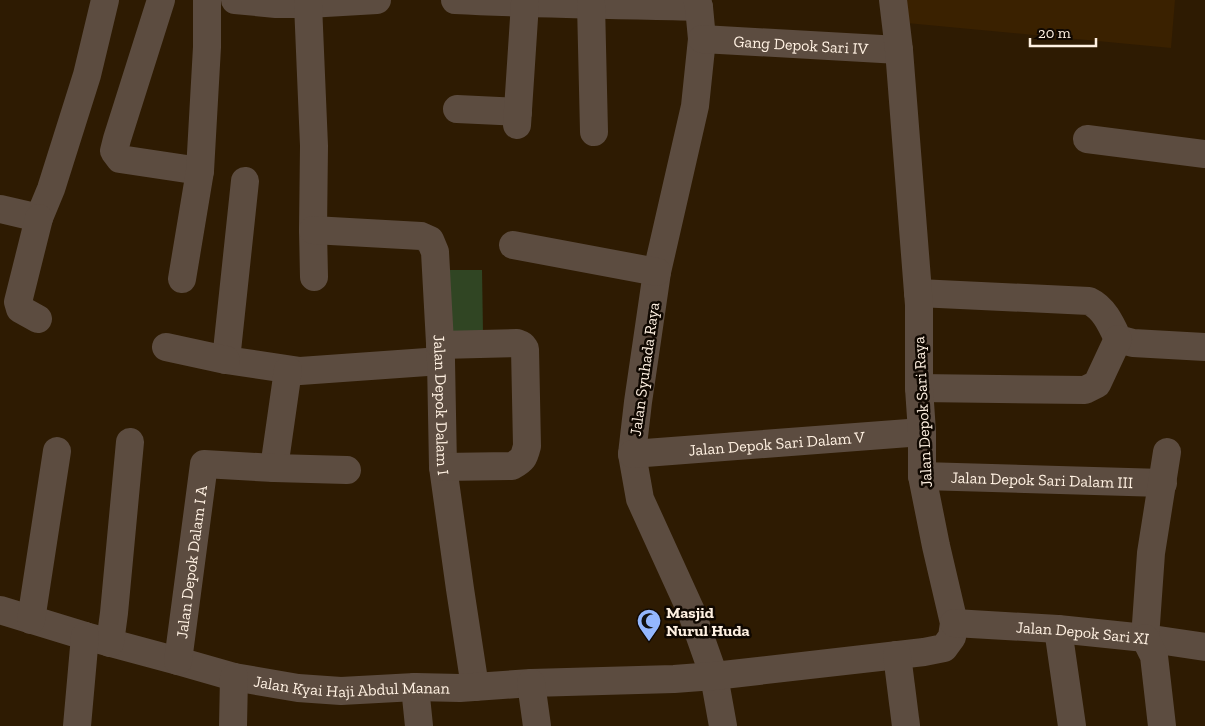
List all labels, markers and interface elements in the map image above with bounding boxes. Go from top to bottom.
scale bar [1030,15,1096,47]
text: 20 m [1038,24,1071,42]
street label: Gang Depok Sari IV [733,32,869,58]
street label: Jalan Syuhada Raya [626,301,663,437]
street label: Jalan Depok Dalam I [430,334,453,476]
street label: Jalan Depok Sari Raya [909,336,936,488]
street label: Jalan Depok Sari Dalam V [688,427,866,460]
street label: Jalan Depok Sari Dalam III [951,468,1133,492]
street label: Jalan Depok Dalam I A [172,484,211,640]
place label: Masjid Nurul Huda [666,603,750,640]
mosque icon: Masjid Nurul Huda [636,608,662,642]
street label: Jalan Depok Sari XI [1016,618,1150,648]
street label: Jalan Kyai Haji Abdul Manan [252,672,451,701]

